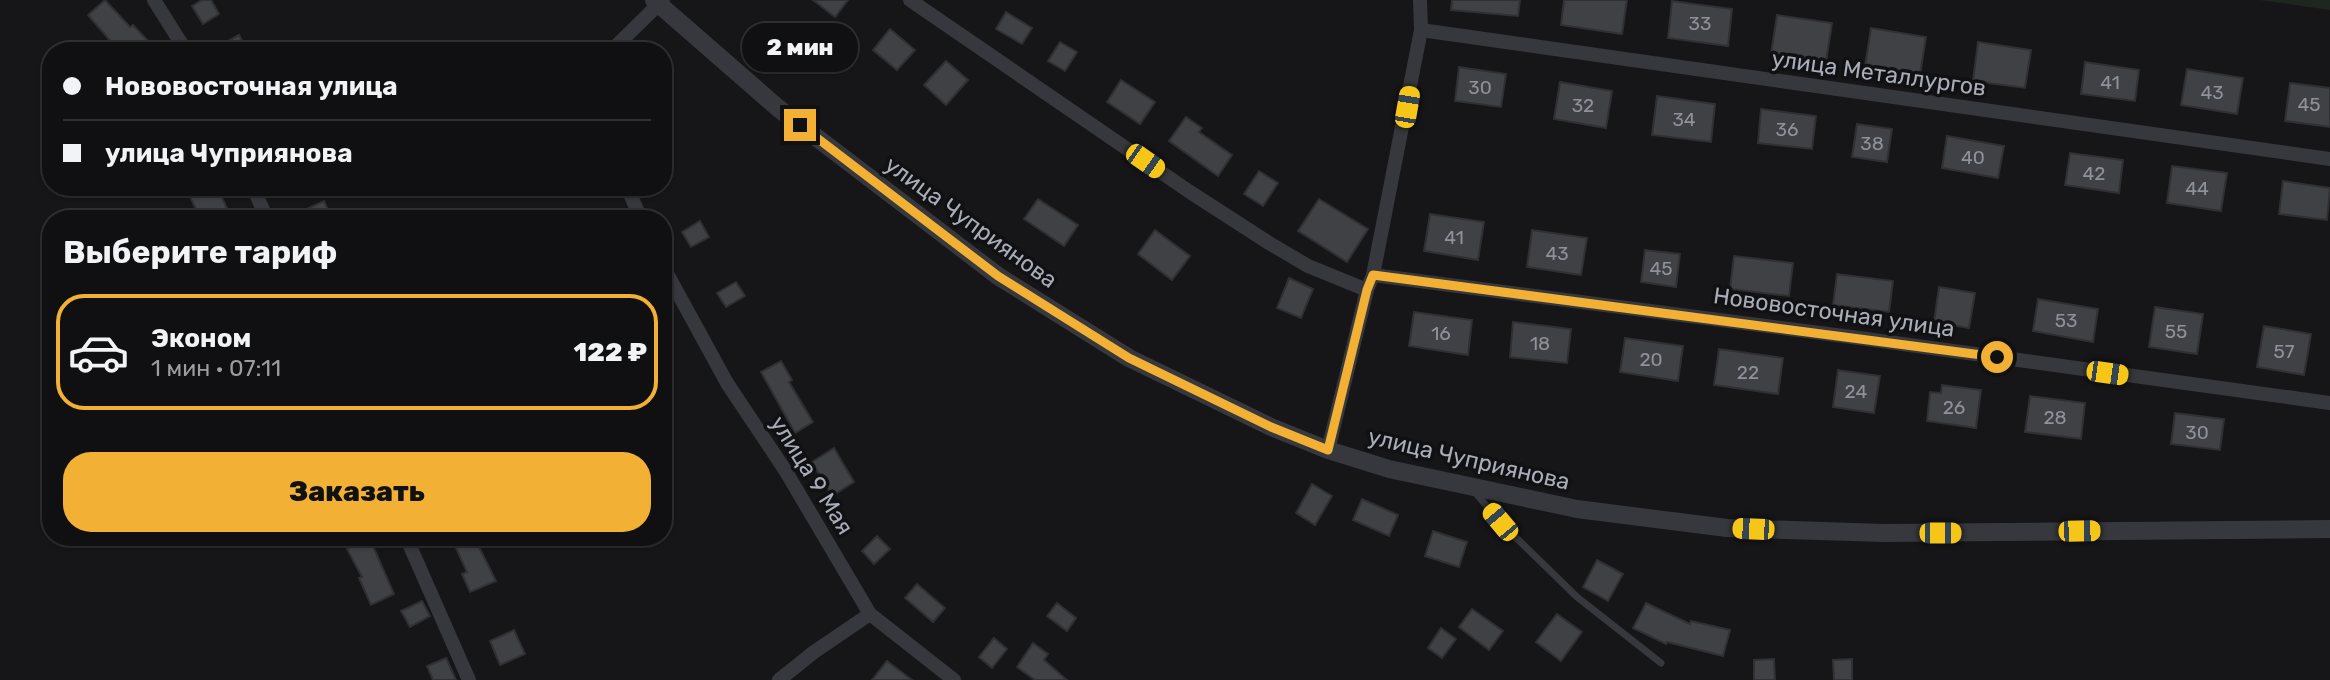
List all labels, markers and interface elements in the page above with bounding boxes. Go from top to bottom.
house number: 33 [1689,12,1711,35]
callout: 2 мин [742,24,858,72]
text: 2 мин [766,33,834,61]
street label: улица Металлургов [1770,44,1988,102]
text: Нововосточная улица [105,71,398,102]
house number: 41 [2100,71,2120,94]
house number: 30 [1468,76,1492,99]
house number: 43 [2200,81,2224,104]
car [1394,84,1421,130]
house number: 45 [2297,93,2321,116]
house number: 32 [1572,94,1594,117]
house number: 34 [1672,108,1696,131]
route end [784,109,816,141]
house number: 36 [1776,118,1798,141]
house number: 38 [1860,132,1884,155]
text: улица Чуприянова [105,138,353,169]
car [1122,140,1169,182]
house number: 40 [1961,146,1985,169]
street label: улица Чуприянова [879,150,1063,294]
house number: 42 [2083,162,2105,185]
house number: 44 [2185,177,2209,200]
house number: 41 [1444,226,1464,249]
text: Выберите тариф [63,233,337,271]
house number: 43 [1545,242,1569,265]
house number: 45 [1649,257,1673,280]
street label: Нововосточная улица [1712,281,1956,343]
house number: 53 [2055,309,2077,332]
house number: 55 [2165,320,2187,343]
icon: car [67,321,130,384]
house number: 16 [1431,322,1451,345]
text: Эконом [151,323,251,354]
house number: 18 [1530,332,1550,355]
text: 122 ₽ [574,337,647,368]
house number: 57 [2273,340,2295,363]
route start [1981,341,2013,373]
house number: 20 [1639,348,1663,371]
text: 1 мин · 07:11 [151,354,281,382]
car [2085,360,2130,386]
house number: 22 [1737,361,1759,384]
house number: 24 [1845,380,1868,403]
house number: 26 [1943,396,1965,419]
house number: 28 [2043,406,2067,429]
street label: улица 9 Мая [764,411,860,539]
house number: 30 [2185,421,2209,444]
street label: улица Чуприянова [1365,422,1573,496]
button: Заказать [63,452,651,532]
car [1479,499,1522,545]
car [1732,518,1775,540]
car [2058,520,2101,542]
car [1920,523,1962,544]

